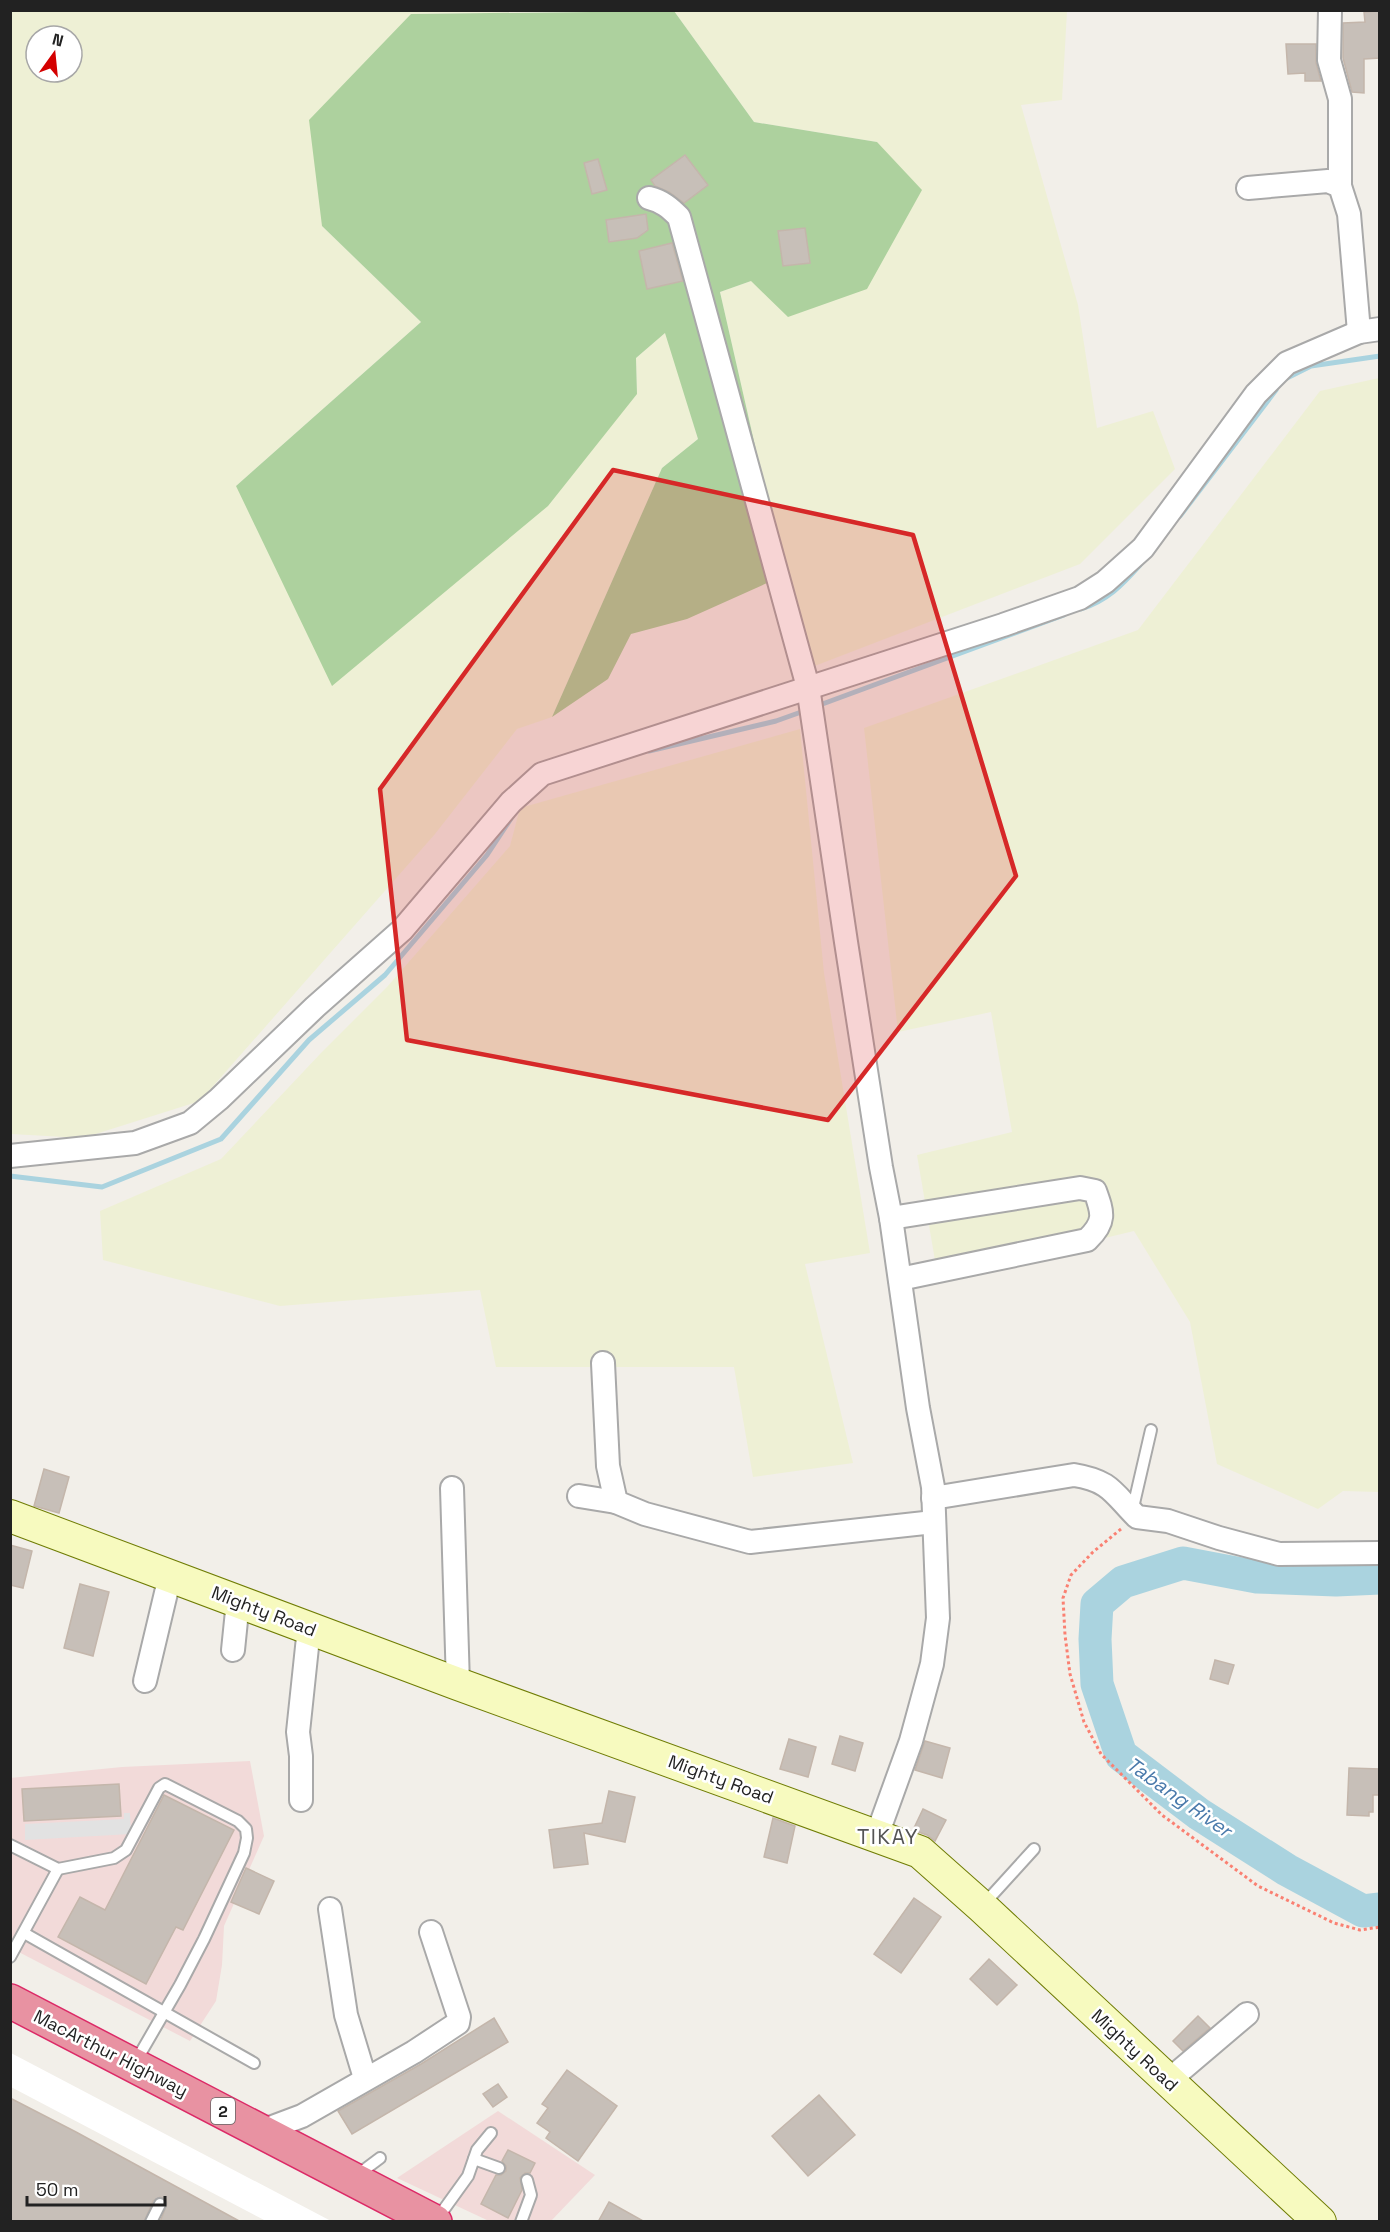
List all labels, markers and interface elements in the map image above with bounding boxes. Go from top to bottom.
north arrow [24,24,84,84]
text: N [50,28,66,52]
street label: Mighty Road [208,1580,320,1642]
street label: Mighty Road [665,1749,777,1809]
water label: Tabang River [1121,1751,1239,1844]
district label: TIKAY [857,1823,919,1850]
street label: MacArthur Highway [30,2004,192,2102]
street label: Mighty Road [1087,2004,1183,2096]
road number: 2 [211,2098,235,2124]
scale bar [27,2169,165,2207]
text: 50 m [36,2178,78,2201]

